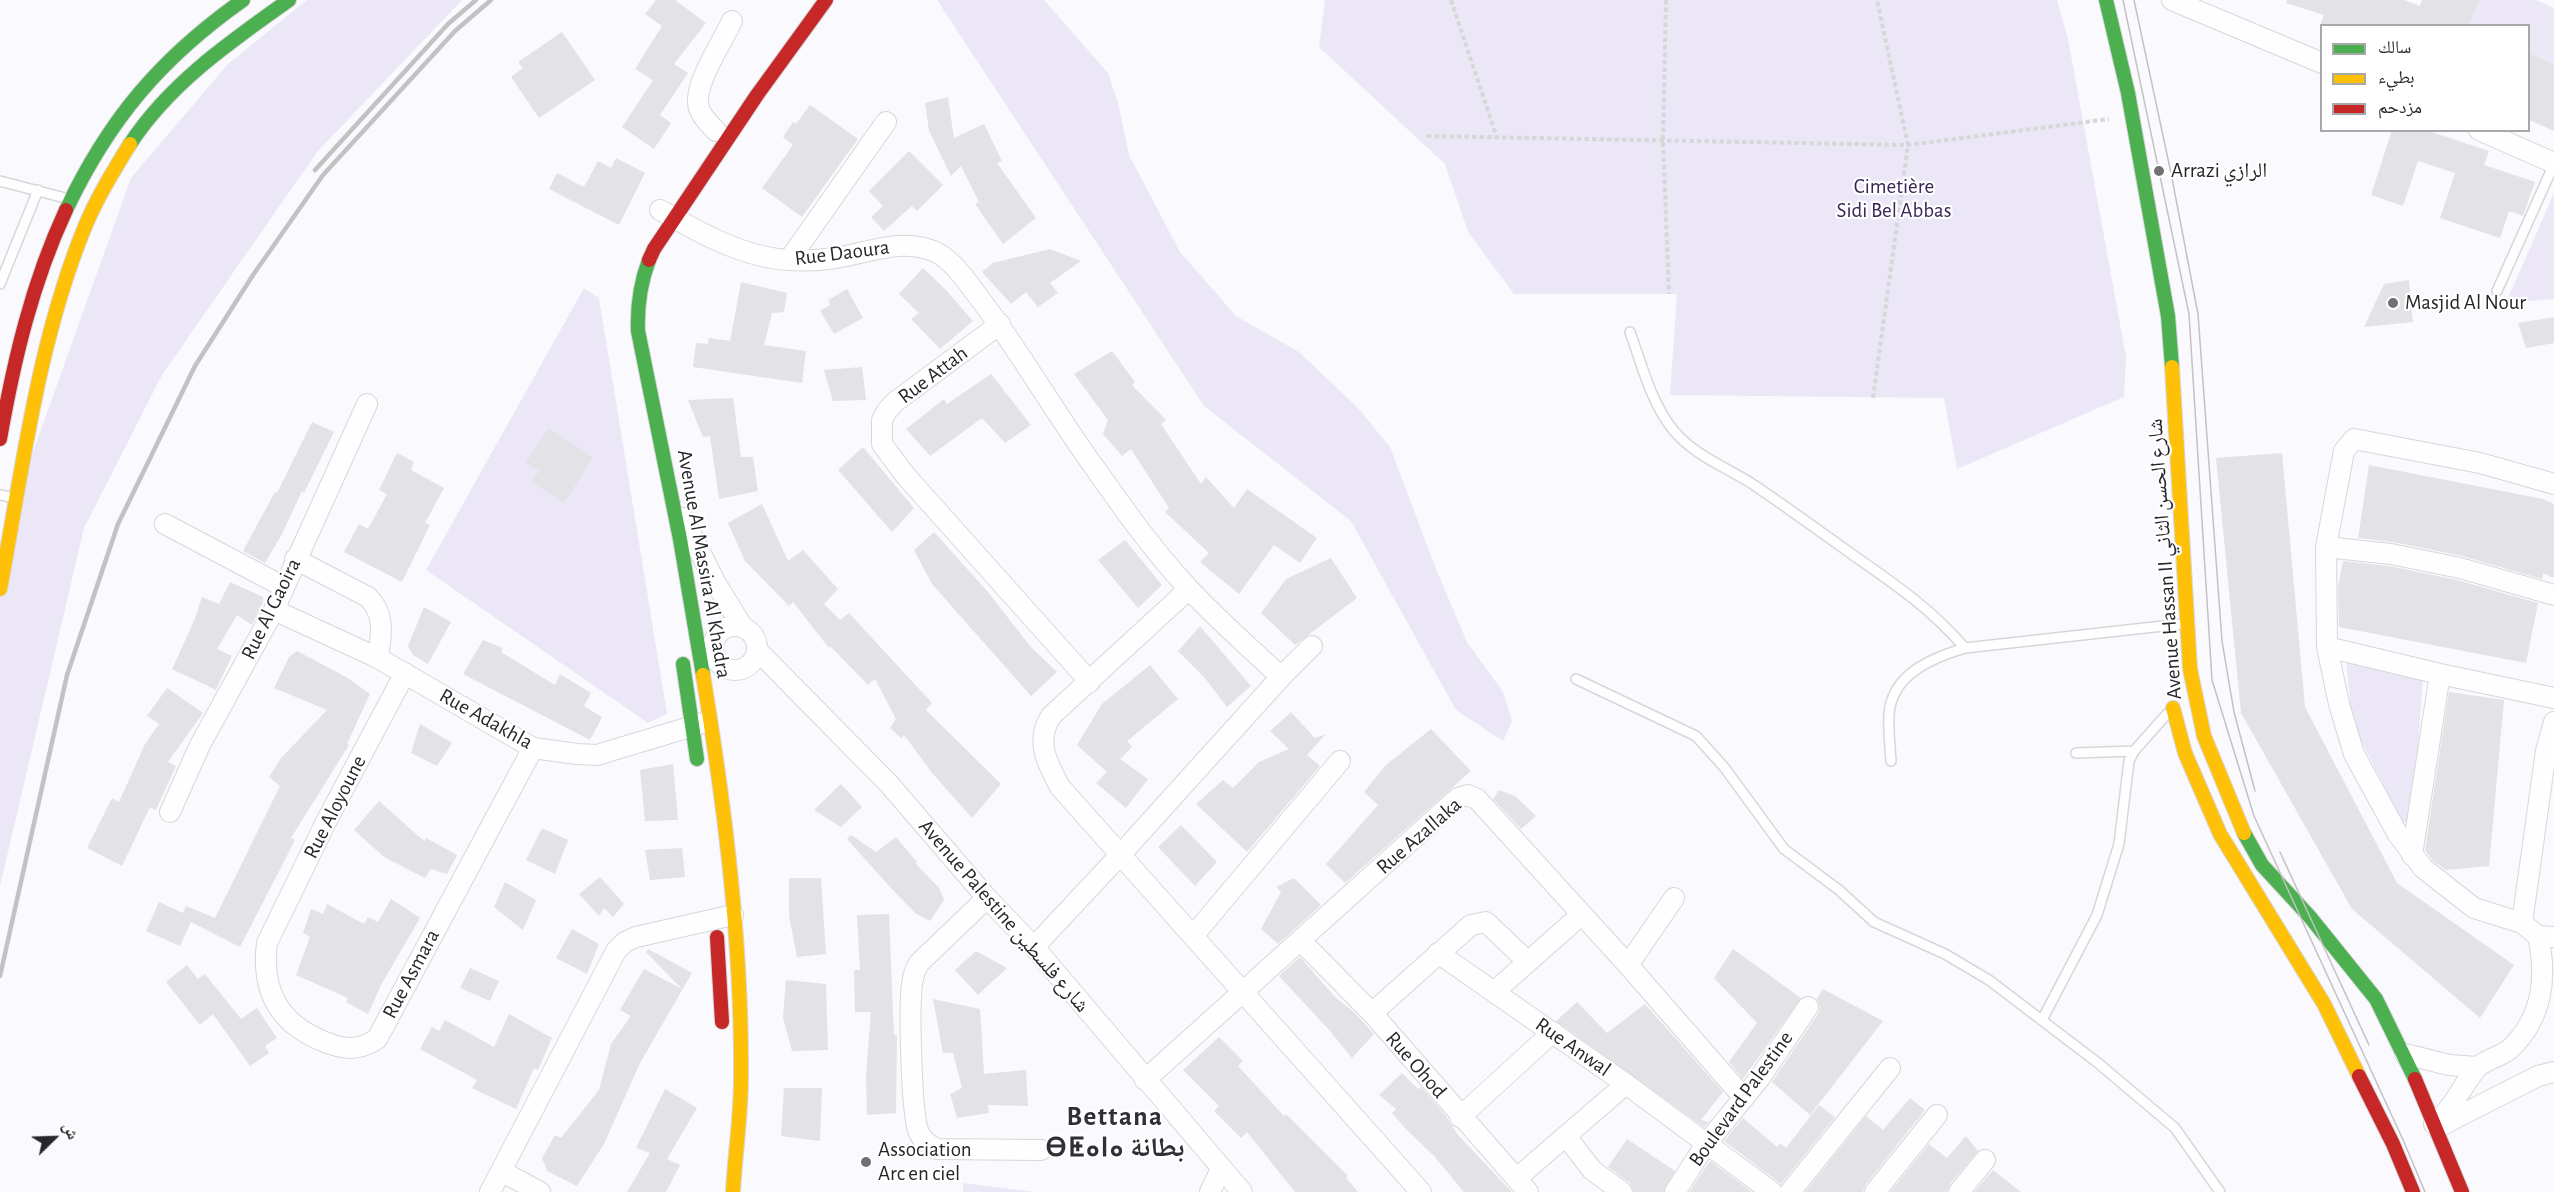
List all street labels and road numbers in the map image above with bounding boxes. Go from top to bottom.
street label: Rue Daoura [793,235,891,271]
street label: Rue Attah [893,341,973,409]
street label: Avenue Hassan II شارع الحسن الثاني [2143,418,2187,700]
street label: Avenue Al Massira Al Khadra [671,448,737,680]
street label: Rue Al Gaoira [236,554,306,664]
street label: Rue Adakhla [435,683,537,755]
street label: Rue Aloyoune [298,751,372,863]
street label: Rue Azallaka [1371,792,1467,880]
street label: Avenue Palestine شارع فلسطين [913,814,1095,1018]
street label: Rue Asmara [377,925,445,1023]
street label: Rue Anwal [1530,1012,1616,1082]
street label: Rue Ohod [1380,1026,1452,1104]
street label: Boulevard Palestine [1683,1026,1799,1172]

